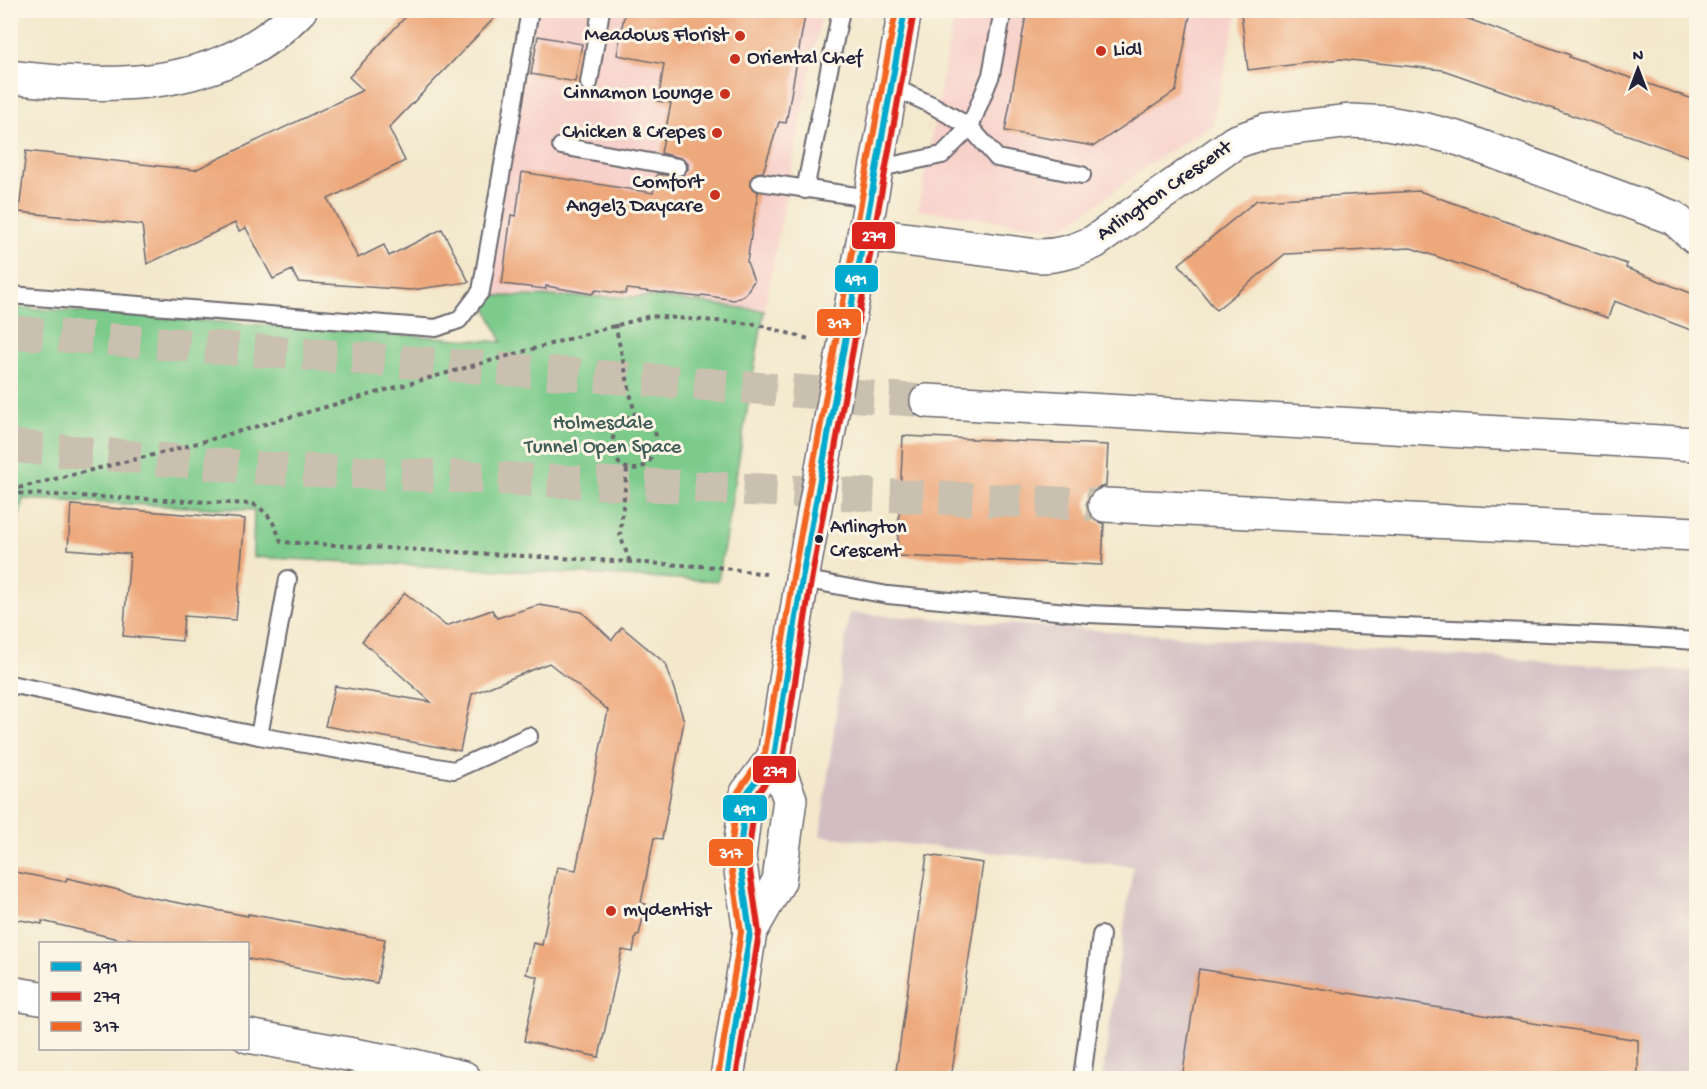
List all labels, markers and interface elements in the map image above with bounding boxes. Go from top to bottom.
place label: Meadows Florist [584,24,730,49]
marker: Meadows Florist [733,29,747,43]
place label: Lidl [1113,39,1142,64]
north arrow [1608,39,1668,99]
marker: Lidl [1094,44,1108,58]
place label: Oriental Chef [747,47,864,72]
text: N [1633,48,1644,67]
marker: Oriental Chef [728,52,742,66]
place label: Cinnamon Lounge [563,82,714,107]
marker: Cinnamon Lounge [718,87,732,101]
place label: Chicken & Crepes [562,121,706,146]
marker: Chicken & Crepes [710,126,724,140]
street label: Arlington Crescent [1093,135,1239,248]
place label: Comfort Angelz Daycare [566,171,705,220]
marker: Comfort Angelz Daycare [708,188,722,202]
line badge: 279 [851,221,896,250]
text: 279 [862,229,886,248]
line badge: 491 [834,264,879,293]
text: 491 [844,272,867,291]
line badge: 317 [816,308,862,337]
text: 317 [826,316,851,335]
park label: Holmesdale Tunnel Open Space [524,412,683,461]
place label: Arlington Crescent [830,517,907,564]
marker: Arlington Crescent [813,533,825,545]
line badge: 279 [752,755,797,784]
text: 279 [763,764,787,783]
line badge: 491 [722,794,768,822]
text: 491 [733,802,756,821]
line badge: 317 [708,838,754,867]
text: 317 [718,846,743,865]
place label: mydentist [623,899,713,924]
marker: mydentist [604,904,618,918]
legend [39,942,249,1050]
text: 491 [93,958,118,979]
text: 279 [93,988,120,1009]
text: 317 [92,1018,120,1039]

